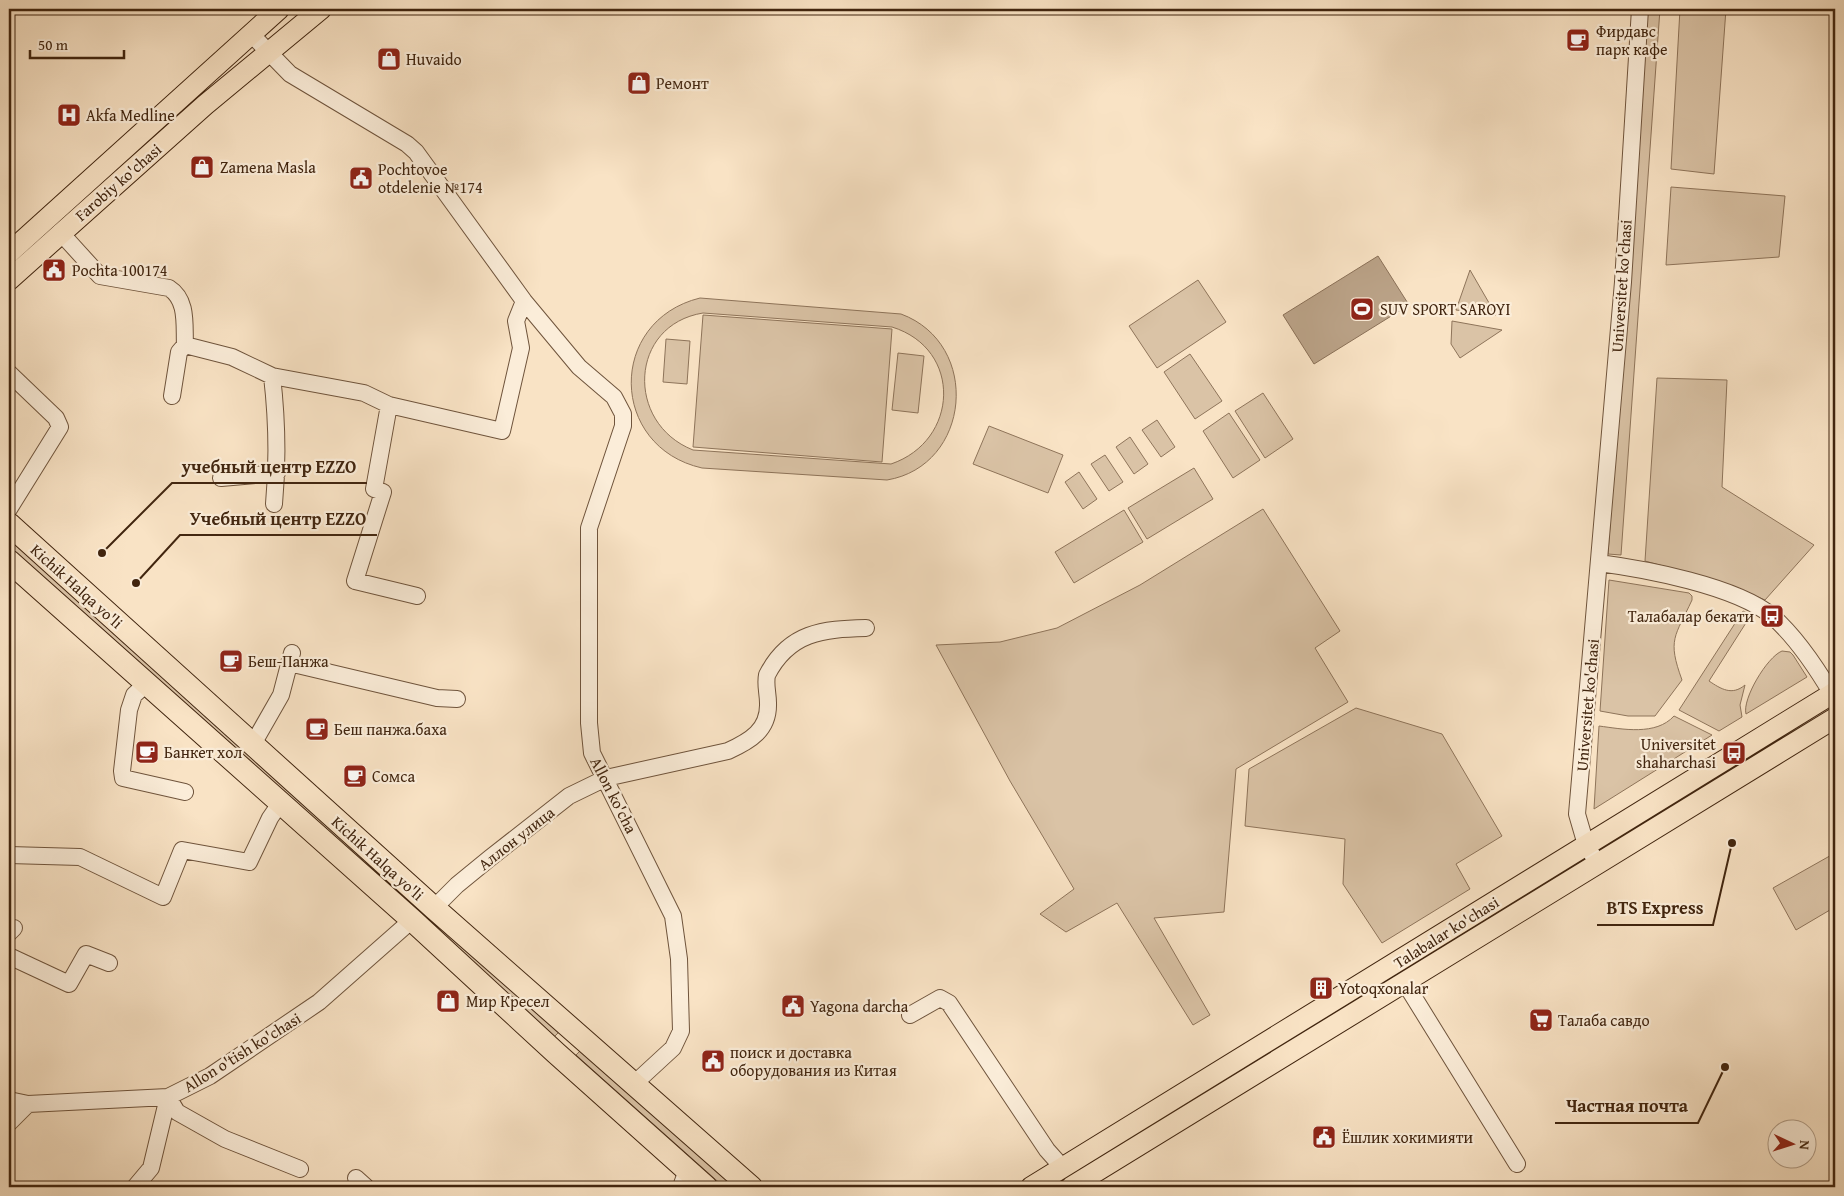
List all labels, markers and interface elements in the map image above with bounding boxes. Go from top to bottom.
place label: Фирдавс парк кафе [1596,19,1667,61]
cafe icon: Фирдавс парк кафе [1565,27,1591,53]
scale bar [30,28,124,60]
text: 50 m [38,34,69,55]
shop icon: Huvaido [376,46,402,72]
place label: Huvaido [406,47,462,71]
shop icon: Ремонт [626,70,652,96]
place label: Ремонт [656,71,709,95]
hospital icon: Akfa Medline [56,102,82,128]
place label: Akfa Medline [86,103,175,127]
street label: Farobiy ko'chasi [69,137,167,226]
shop icon: Zamena Masla [189,154,215,180]
place label: Zamena Masla [220,155,316,179]
place label: Pochtovoe otdelenie №174 [378,157,483,199]
public building icon: Pochtovoe otdelenie №174 [348,165,374,191]
street label: Universitet ko'chasi [1604,218,1638,353]
public building icon: Pochta 100174 [41,257,67,283]
place label: Pochta 100174 [72,258,168,282]
sports icon: SUV SPORT SAROYI [1349,296,1375,322]
place label: SUV SPORT SAROYI [1380,297,1510,321]
callout: учебный центр ЕZZO [172,450,367,483]
text: учебный центр ЕZZO [181,453,356,480]
callout: Учебный центр EZZO [180,502,377,535]
text: Учебный центр EZZO [190,505,366,532]
street label: Kichik Halqa yo'li [25,538,129,634]
bus stop icon: Талабалар бекати [1759,603,1785,629]
place label: Талабалар бекати [1628,604,1754,628]
street label: Universitet ko'chasi [1569,637,1605,772]
cafe icon: Беш-Панжа [218,648,244,674]
place label: Беш-Панжа [248,649,329,673]
cafe icon: Беш панжа.баха [304,716,330,742]
place label: Беш панжа.баха [334,717,447,741]
place label: Universitet shaharchasi [1636,732,1717,774]
cafe icon: Банкет хол [134,739,160,765]
place label: Банкет хол [164,740,242,764]
bus stop icon: Universitet shaharchasi [1721,740,1747,766]
street label: Allon ko'cha [585,753,644,838]
cafe icon: Сомса [342,763,368,789]
place label: Сомса [372,764,415,788]
street label: Аллон улица [473,800,560,876]
street label: Kichik Halqa yo'li [326,810,430,906]
street label: Talabalar ko'chasi [1389,890,1504,974]
callout: BTS Express [1597,892,1713,925]
text: BTS Express [1607,894,1704,921]
building icon: Yotoqxonalar [1308,975,1334,1001]
place label: Yotoqxonalar [1338,976,1429,1000]
shop icon: Мир Кресел [435,988,461,1014]
place label: Мир Кресел [466,989,550,1013]
public building icon: Yagona darcha [780,993,806,1019]
place label: Yagona darcha [810,994,909,1018]
street label: Allon o'tish ko'chasi [178,1006,306,1098]
supermarket icon: Талаба савдо [1528,1007,1554,1033]
place label: Талаба савдо [1558,1008,1650,1032]
place label: поиск и доставка оборудования из Китая [730,1040,897,1082]
public building icon: поиск и доставка оборудования из Китая [700,1048,726,1074]
callout: Частная почта [1555,1090,1698,1123]
text: Частная почта [1566,1092,1689,1119]
north arrow [1766,1118,1816,1168]
public building icon: Ёшлик хокимияти [1311,1124,1337,1150]
place label: Ёшлик хокимияти [1342,1125,1473,1149]
text: N [1795,1140,1815,1151]

